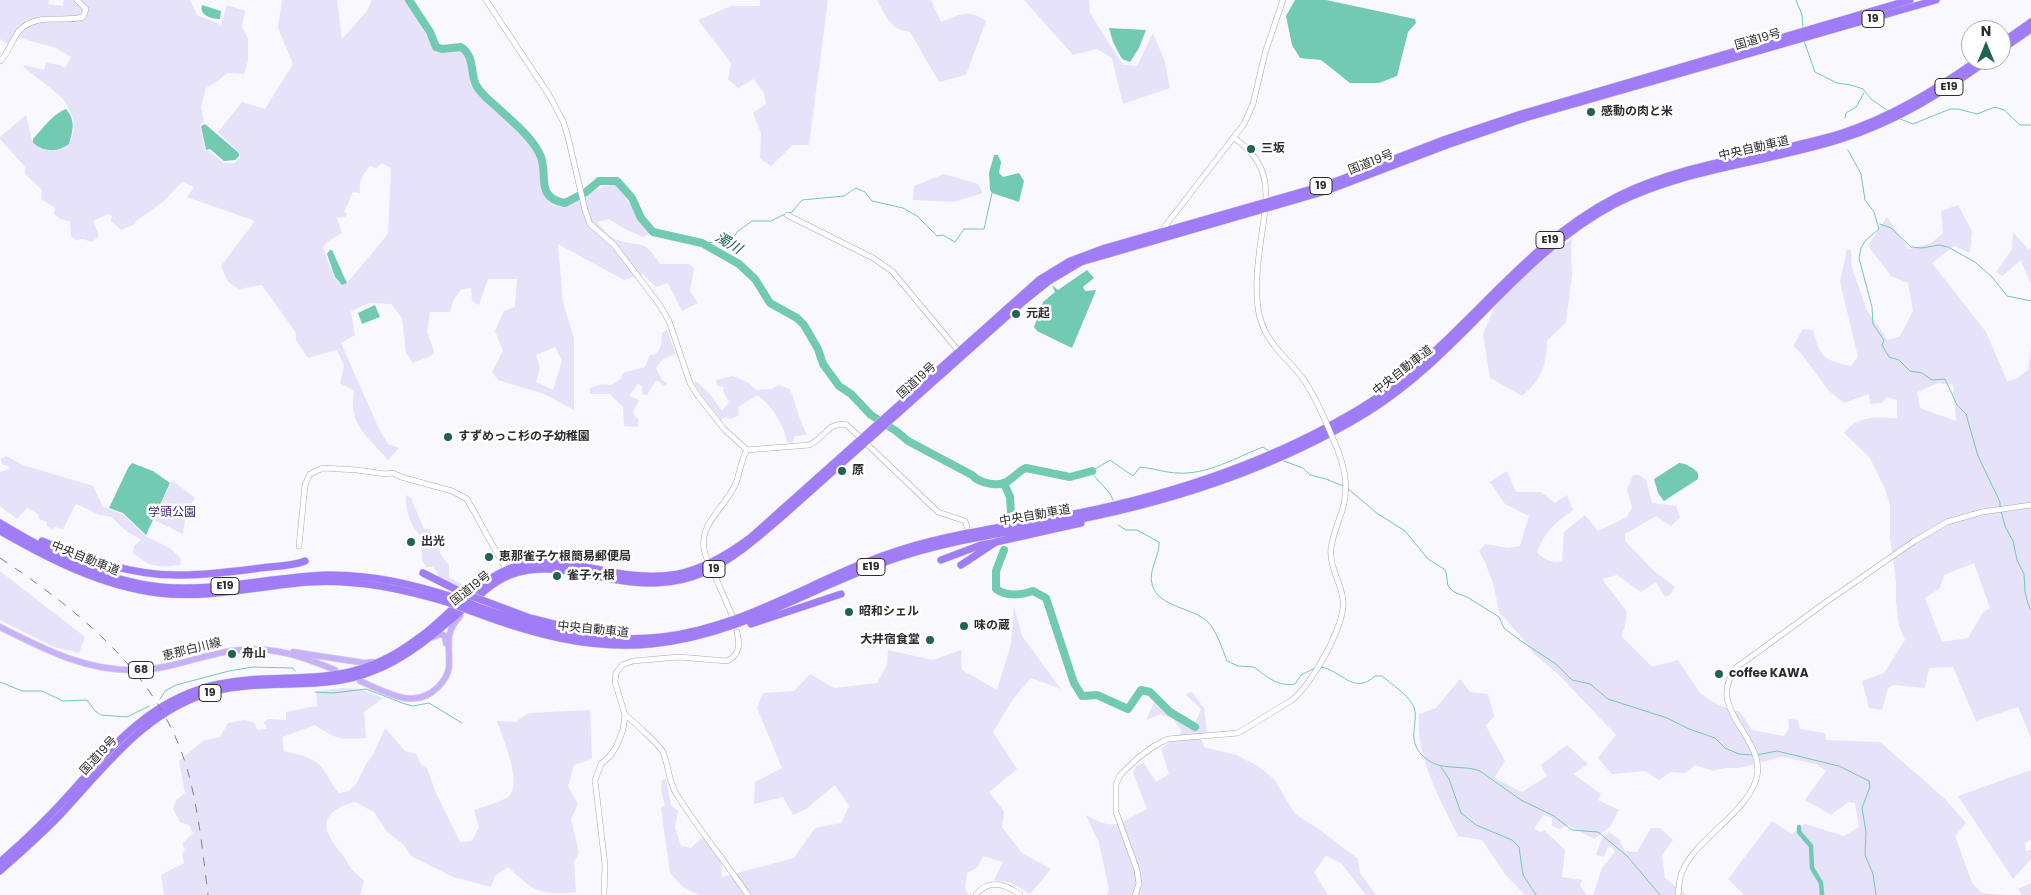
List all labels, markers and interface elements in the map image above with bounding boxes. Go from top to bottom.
road number: 19 [1862,10,1884,28]
north arrow [1961,20,2011,70]
text: N [1981,21,1991,41]
street label: 国道19号 [1733,27,1783,53]
road number: E19 [1935,78,1963,95]
place label: 感動の肉と米 [1601,105,1673,119]
marker: 感動の肉と米 [1585,106,1597,118]
street label: 中央自動車道 [1717,134,1791,164]
place label: 三坂 [1261,142,1285,156]
marker: 三坂 [1245,143,1257,155]
street label: 国道19号 [1346,148,1396,178]
road number: 19 [1310,178,1332,195]
water label: 濁川 [712,230,744,258]
road number: E19 [1536,232,1564,248]
place label: 元起 [1026,307,1050,321]
marker: 元起 [1010,308,1022,320]
street label: 中央自動車道 [1370,343,1436,399]
street label: 国道19号 [895,360,939,402]
place label: すずめっこ杉の子幼稚園 [458,430,590,444]
marker: すずめっこ杉の子幼稚園 [442,431,454,443]
place label: 原 [852,464,864,478]
marker: 原 [836,465,848,477]
street label: 中央自動車道 [998,503,1072,529]
park label: 学頭公園 [148,506,196,520]
place label: 出光 [421,535,445,549]
marker: 出光 [405,536,417,548]
street label: 中央自動車道 [49,539,121,579]
place label: 恵那雀子ケ根簡易郵便局 [499,550,631,564]
marker: 恵那雀子ケ根簡易郵便局 [483,551,495,563]
road number: E19 [857,558,885,576]
road number: 19 [703,560,725,578]
street label: 国道19号 [448,569,494,609]
place label: 雀子ヶ根 [567,569,615,583]
marker: 雀子ヶ根 [551,570,563,582]
road number: E19 [211,578,239,594]
place label: 昭和シェル [859,605,919,619]
marker: 昭和シェル [843,606,855,618]
street label: 中央自動車道 [556,619,630,641]
place label: 味の蔵 [974,619,1010,633]
marker: 味の蔵 [958,620,970,632]
place label: 大井宿食堂 [860,633,920,647]
marker: 大井宿食堂 [924,634,936,646]
street label: 恵那白川線 [161,636,223,664]
place label: 舟山 [242,647,266,661]
marker: 舟山 [226,648,238,660]
road number: 68 [128,662,154,678]
place label: coffee KAWA [1729,667,1809,681]
marker: coffee KAWA [1713,668,1725,680]
road number: 19 [199,684,221,701]
street label: 国道19号 [78,734,120,778]

